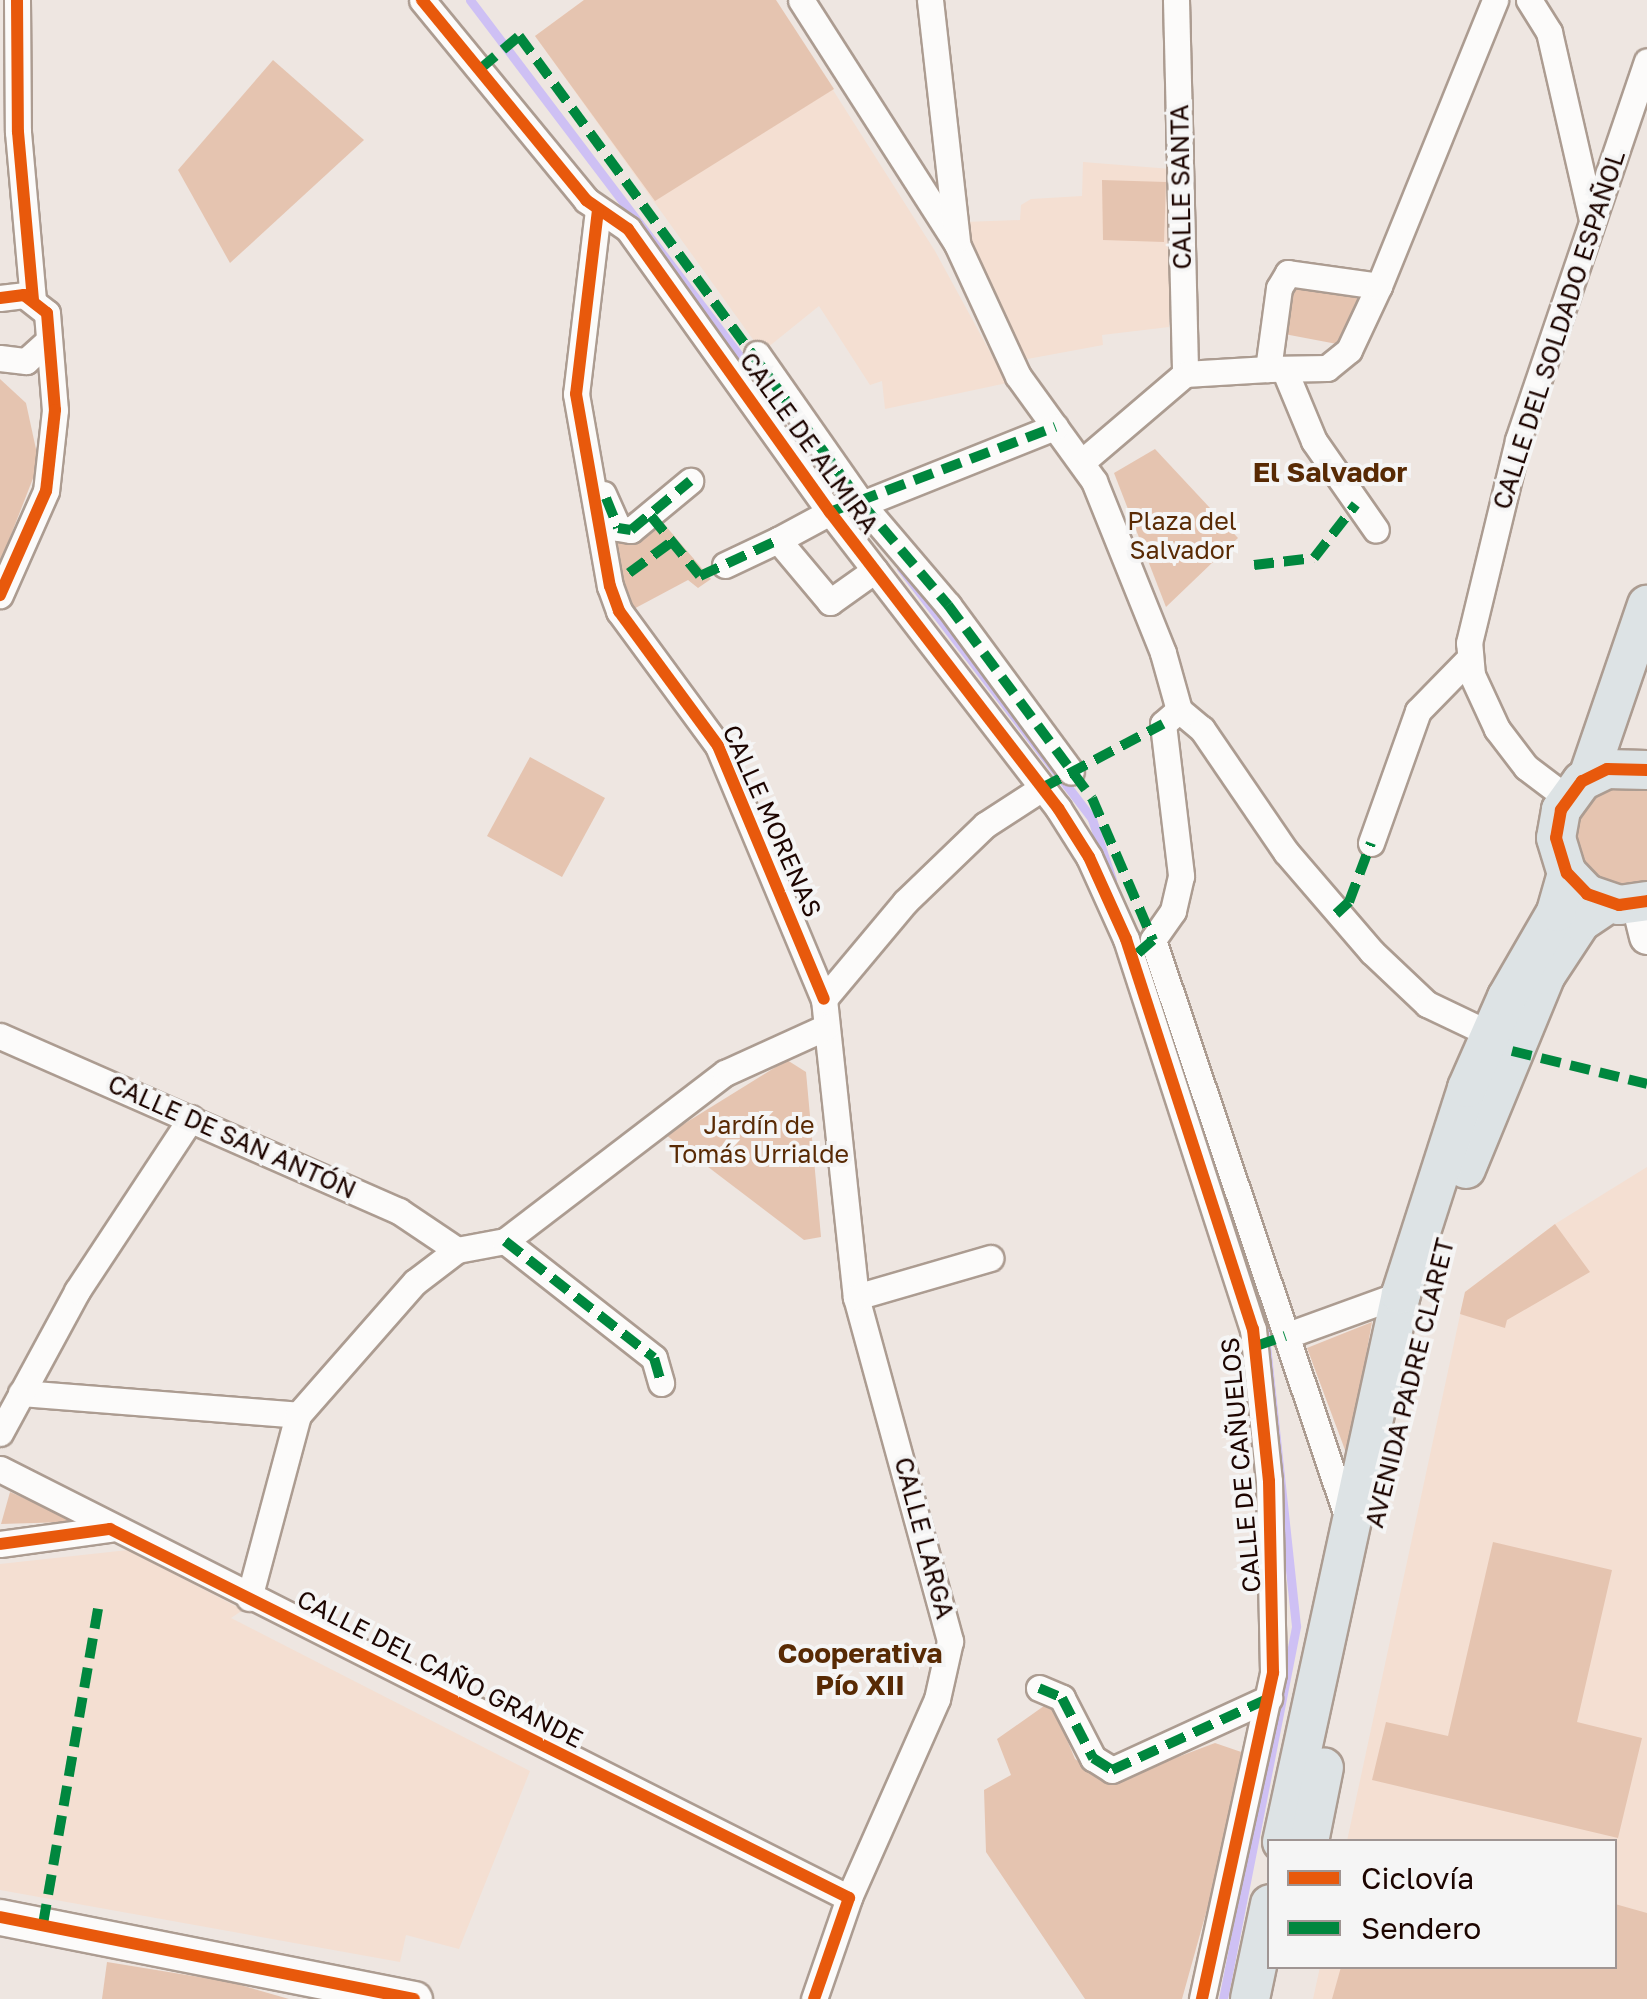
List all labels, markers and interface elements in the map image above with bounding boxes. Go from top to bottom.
street label: CALLE SANTA [1165,104,1197,270]
street label: CALLE DEL SOLDADO ESPAÑOL [1487,147,1631,513]
street label: CALLE DE ALMIRA [733,347,885,539]
district label: El Salvador [1253,455,1407,489]
park label: Plaza del Salvador [1127,507,1237,566]
street label: CALLE MORENAS [716,720,828,922]
street label: CALLE DE SAN ANTÓN [103,1069,361,1205]
park label: Jardín de Tomás Urrialde [669,1111,849,1170]
street label: AVENIDA PADRE CLARET [1359,1235,1461,1531]
street label: CALLE DE CAÑUELOS [1215,1336,1267,1594]
street label: CALLE LARGA [888,1454,960,1622]
street label: CALLE DEL CAÑO GRANDE [292,1584,588,1754]
district label: Cooperativa Pío XII [778,1636,942,1702]
legend [1267,1839,1617,1969]
text: Ciclovía [1361,1860,1474,1896]
text: Sendero [1361,1910,1481,1946]

